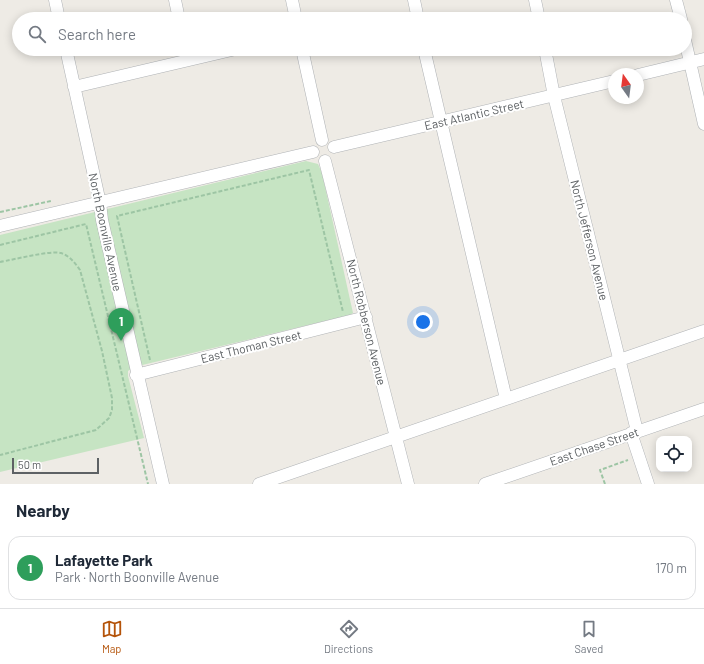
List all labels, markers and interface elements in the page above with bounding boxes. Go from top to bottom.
search box [12,12,692,56]
icon: search [26,23,48,45]
text: Search here [58,25,136,43]
north arrow [608,68,644,104]
street label: East Atlantic Street [423,96,525,132]
street label: North Boonville Avenue [87,172,125,292]
street label: North Jefferson Avenue [568,178,612,302]
street label: North Robberson Avenue [345,258,389,386]
pin: 1 [108,308,134,341]
your location [413,312,433,332]
street label: East Thoman Street [199,327,303,365]
street label: East Chase Street [548,424,640,468]
map controls [656,436,692,472]
button: locate [656,436,692,472]
scale bar [12,456,99,475]
text: 50 m [18,458,41,471]
text: Nearby [16,500,70,520]
text: Lafayette Park [55,551,153,569]
text: 1 [28,560,32,576]
text: 170 m [656,560,687,576]
text: Park · North Boonville Avenue [55,569,219,585]
tab: Map [101,618,123,655]
tab: Directions [324,618,373,655]
tab: Saved [574,618,603,655]

